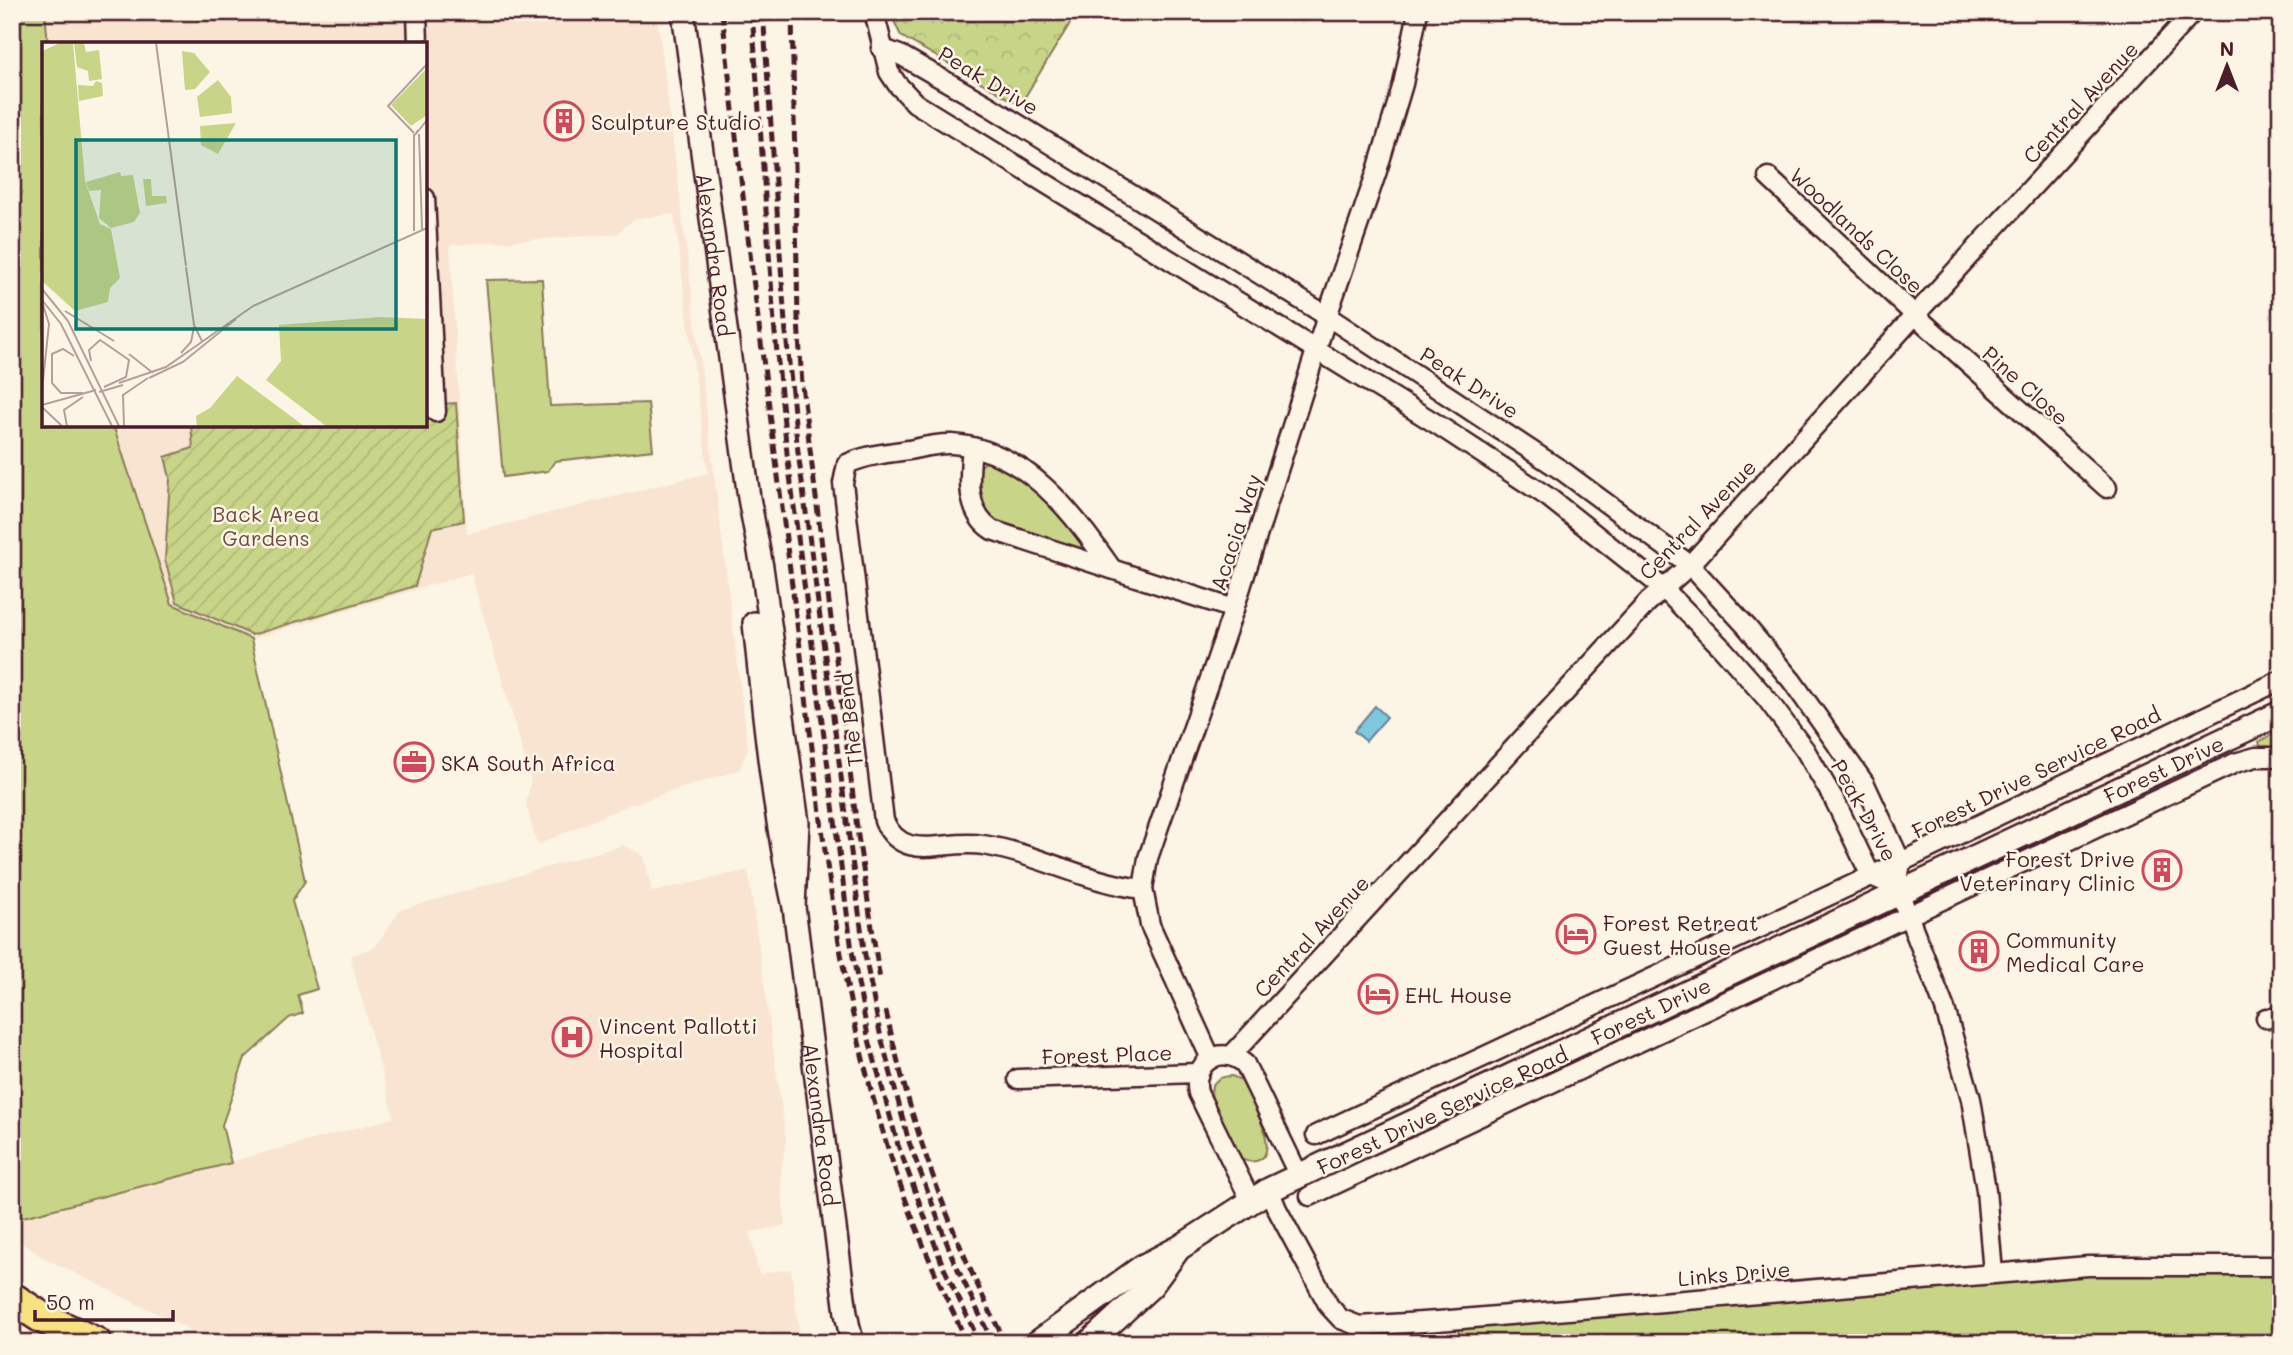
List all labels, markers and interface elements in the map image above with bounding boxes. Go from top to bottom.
north arrow [2192,32,2262,102]
street label: Central Avenue [2017,35,2143,169]
text: N [2220,36,2234,61]
street label: Peak Drive [934,40,1044,120]
inset map [42,42,427,427]
building icon: Sculpture Studio [543,100,585,142]
place label: Sculpture Studio [591,108,761,135]
street label: Woodlands Close [1785,161,1929,299]
street label: Alexandra Road [692,172,740,338]
street label: Pine Close [1977,339,2075,431]
street label: Peak Drive [1416,340,1524,424]
street label: Central Avenue [1633,453,1761,585]
street label: Acacia Way [1203,470,1267,594]
park label: Back Area Gardens [212,500,320,551]
street label: The Bend [830,672,868,768]
street label: Forest Drive Service Road [1907,700,2165,844]
street label: Forest Drive [2099,729,2228,808]
office icon: SKA South Africa [393,741,435,783]
place label: SKA South Africa [441,749,616,776]
street label: Peak Drive [1826,754,1904,866]
place label: Forest Drive Veterinary Clinic [1959,845,2135,896]
building icon: Forest Drive Veterinary Clinic [2141,849,2183,891]
street label: Central Avenue [1248,869,1374,1003]
place label: Forest Retreat Guest House [1603,909,1758,960]
hotel icon: Forest Retreat Guest House [1555,913,1597,955]
place label: Community Medical Care [2006,926,2145,977]
building icon: Community Medical Care [1958,930,2000,972]
street label: Forest Drive [1586,970,1715,1050]
hotel icon: EHL House [1357,973,1399,1015]
place label: EHL House [1405,981,1512,1008]
place label: Vincent Pallotti Hospital [599,1012,757,1063]
hospital icon: Vincent Pallotti Hospital [551,1016,593,1058]
street label: Forest Place [1041,1038,1173,1070]
street label: Forest Drive Service Road [1312,1040,1572,1180]
street label: Alexandra Road [798,1041,846,1207]
street label: Links Drive [1677,1255,1791,1291]
scale bar [35,1278,173,1322]
text: 50 m [46,1288,95,1315]

